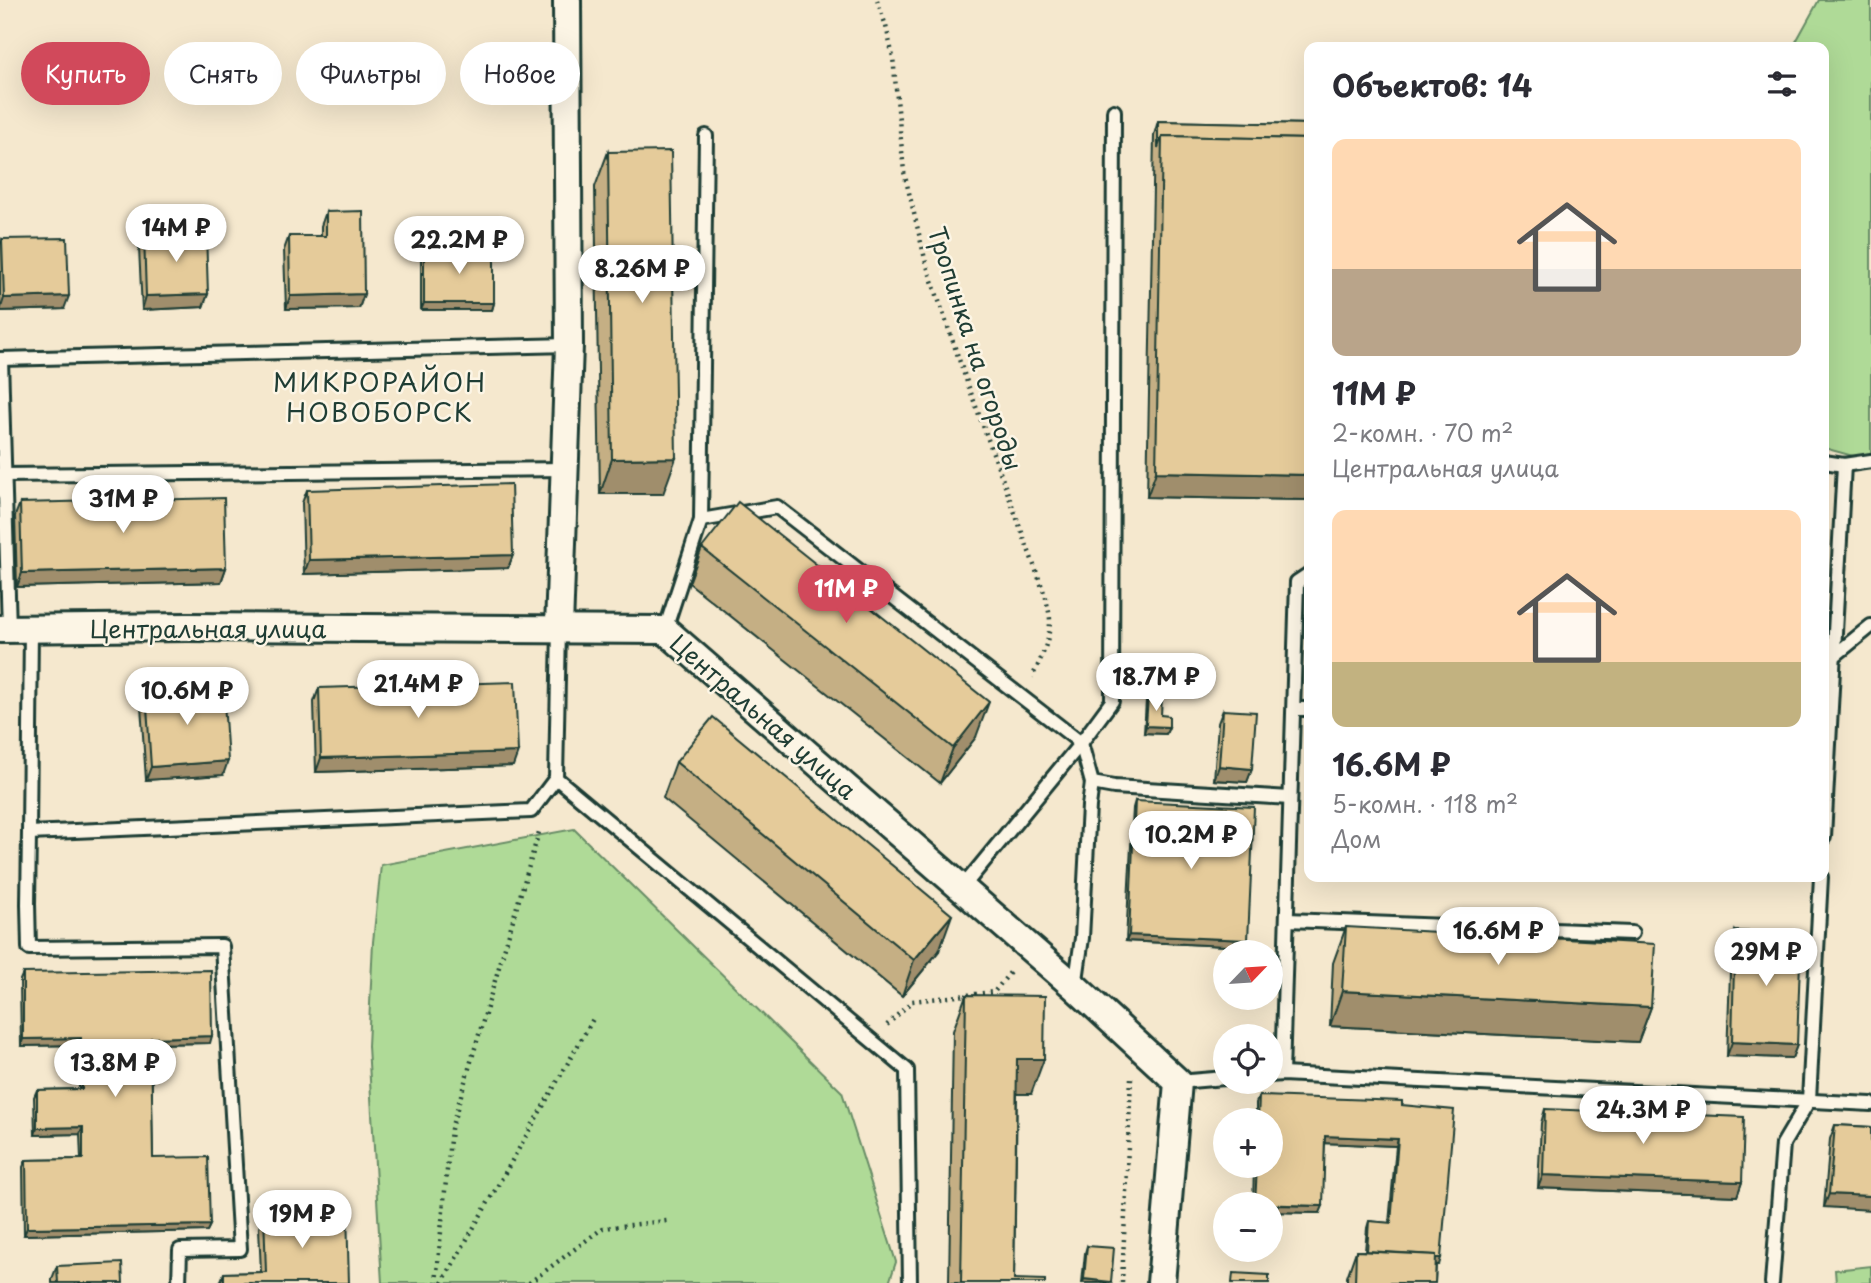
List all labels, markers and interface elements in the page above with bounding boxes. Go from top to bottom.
chip: Купить [21,42,150,105]
chip: Снять [164,42,282,105]
chip: Фильтры [296,42,446,105]
chip: Новое [460,42,580,105]
text: Объектов: 14 [1332,62,1532,107]
icon: filters [1763,65,1801,103]
icon: home [1504,184,1630,310]
pin: 14M ₽ [127,204,225,264]
text: 14M ₽ [142,209,210,244]
pin: 22.2M ₽ [394,216,524,276]
text: 22.2M ₽ [410,221,508,256]
street label: Тропинка на огороды [920,221,1032,475]
pin: 8.26M ₽ [577,246,707,305]
text: 8.26M ₽ [594,250,690,285]
district label: МИКРОРАЙОН НОВОБОРСК [273,362,487,431]
text: 11M ₽ [1332,370,1416,415]
text: 2-комн. · 70 m² [1332,415,1513,450]
text: Центральная улица [1332,450,1559,485]
pin: 31M ₽ [74,476,172,535]
text: 31M ₽ [88,480,158,515]
icon: home [1504,555,1630,681]
pin: 11M ₽ [797,566,895,625]
text: 11M ₽ [814,570,878,605]
street label: Центральная улица [90,610,326,646]
street label: Центральная улица [663,625,865,807]
pin: 18.7M ₽ [1091,654,1221,713]
text: 18.7M ₽ [1112,658,1200,693]
pin: 21.4M ₽ [353,660,483,720]
text: 21.4M ₽ [373,665,463,700]
pin: 10.6M ₽ [122,668,252,727]
text: 10.6M ₽ [141,672,233,707]
text: 16.6M ₽ [1332,741,1451,786]
text: 5-комн. · 118 m² [1332,786,1518,821]
pin: 10.2M ₽ [1126,812,1256,871]
text: 10.2M ₽ [1145,816,1237,851]
text: Дом [1332,821,1381,856]
pin: 16.6M ₽ [1433,908,1563,967]
text: 16.6M ₽ [1453,912,1543,947]
pin: 29M ₽ [1717,928,1815,988]
text: 29M ₽ [1730,933,1802,968]
north arrow [1213,940,1283,1010]
map controls [1213,940,1283,1262]
button: locate [1213,1024,1283,1094]
pin: 13.8M ₽ [50,1040,180,1099]
text: 13.8M ₽ [70,1044,160,1079]
pin: 24.3M ₽ [1578,1086,1708,1146]
text: 24.3M ₽ [1595,1091,1691,1126]
button: + [1213,1108,1283,1178]
pin: 19M ₽ [253,1190,351,1250]
button: − [1213,1192,1283,1262]
text: 19M ₽ [269,1195,335,1230]

